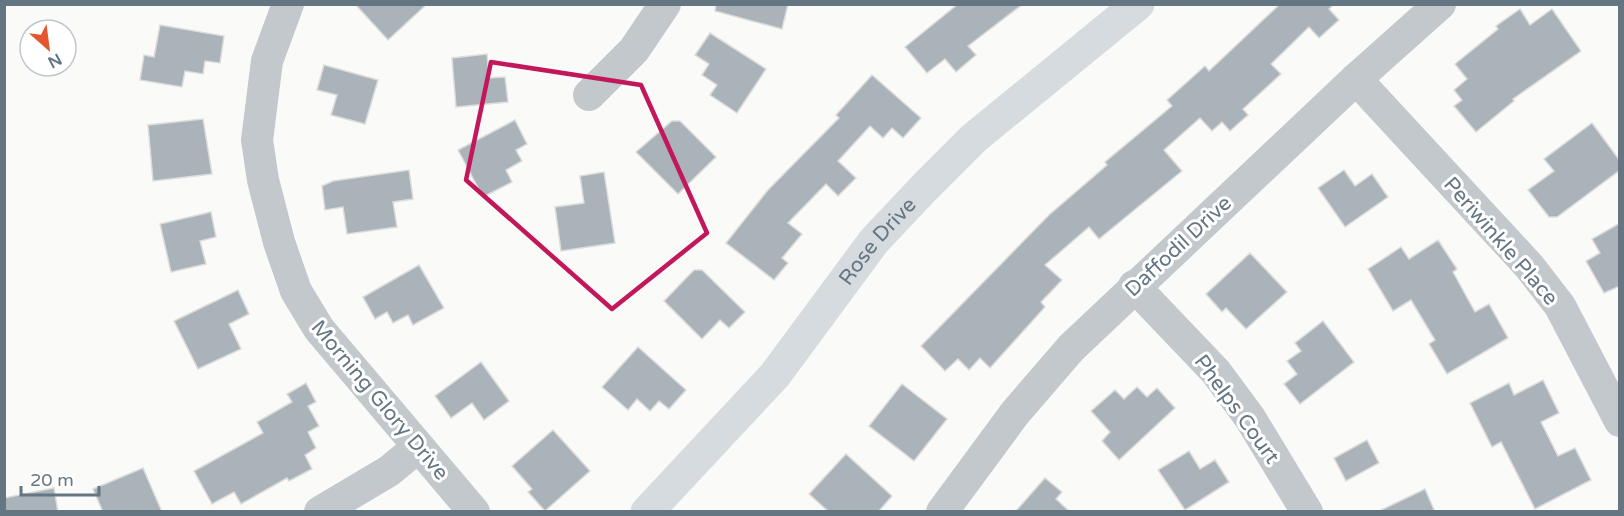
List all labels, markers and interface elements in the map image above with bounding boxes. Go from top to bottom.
north arrow [18,18,78,78]
text: N [44,49,65,72]
street label: Periwinkle Place [1438,172,1563,311]
street label: Daffodil Drive [1120,191,1237,302]
street label: Rose Drive [834,192,922,290]
street label: Morning Glory Drive [306,315,454,485]
street label: Phelps Court [1189,350,1284,469]
scale bar [21,459,99,497]
text: 20 m [30,469,74,491]

